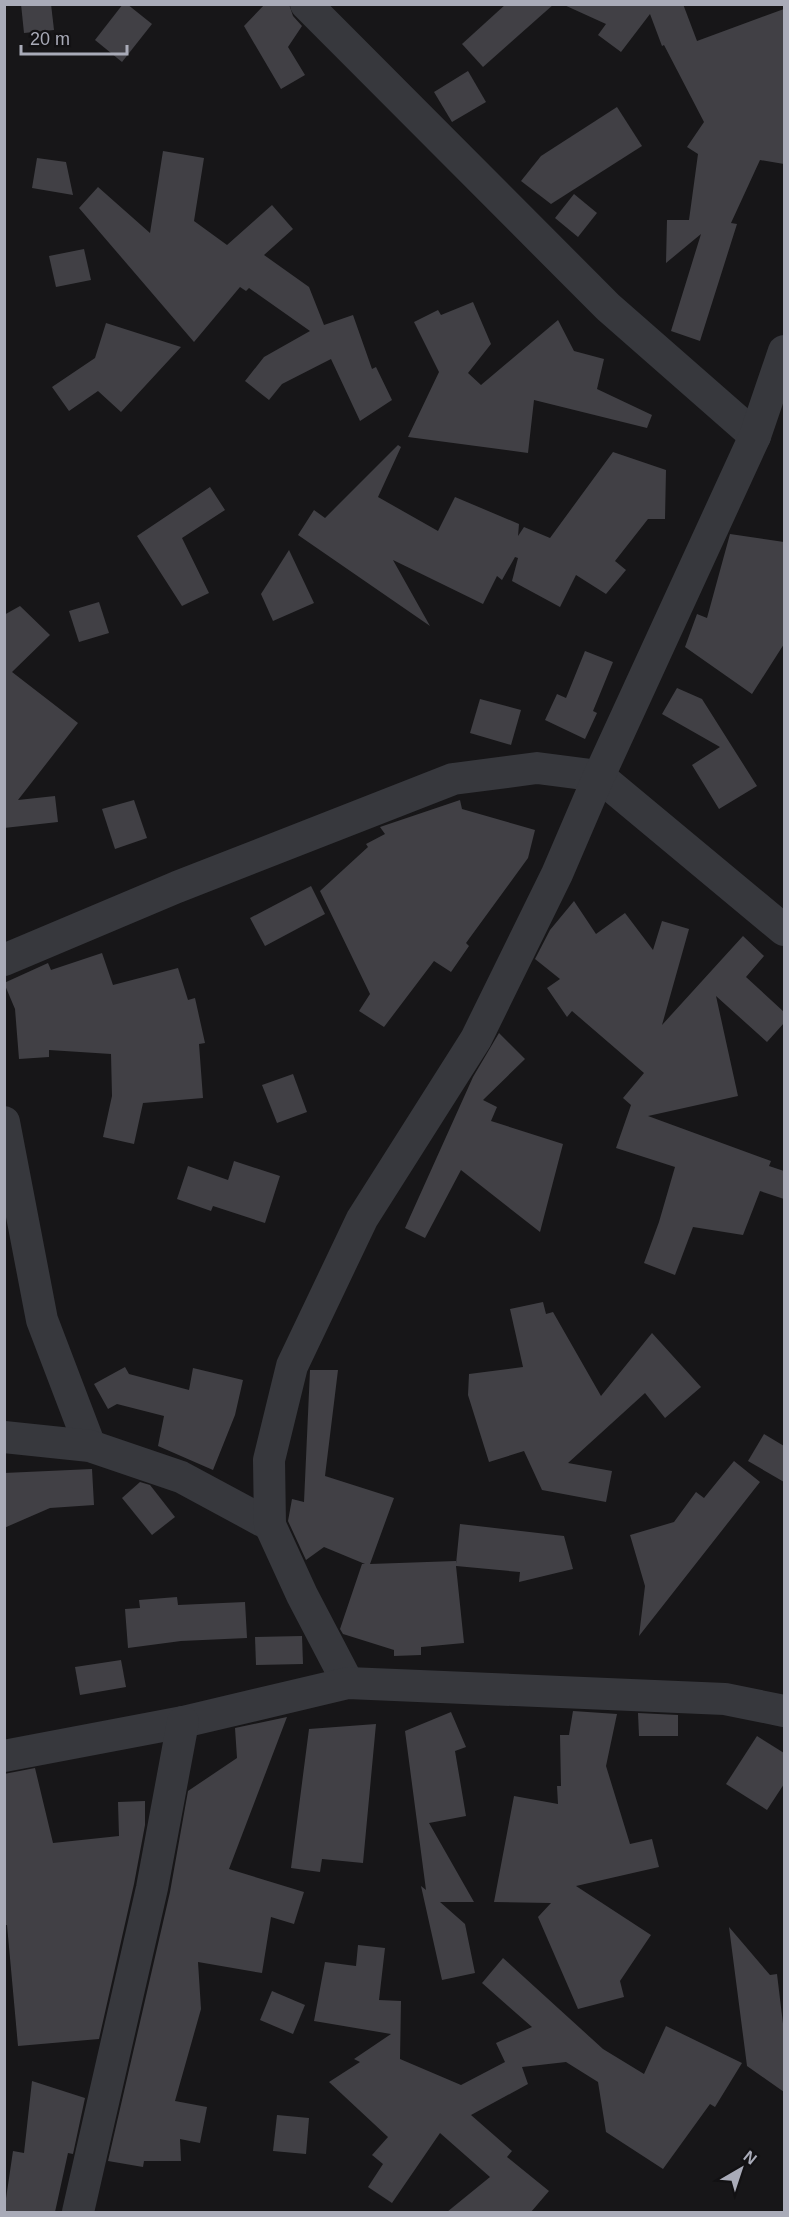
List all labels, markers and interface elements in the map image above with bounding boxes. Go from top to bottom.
scale bar [21,18,128,56]
text: 20 m [30,29,70,49]
north arrow [711,2139,771,2199]
text: N [740,2147,760,2168]

